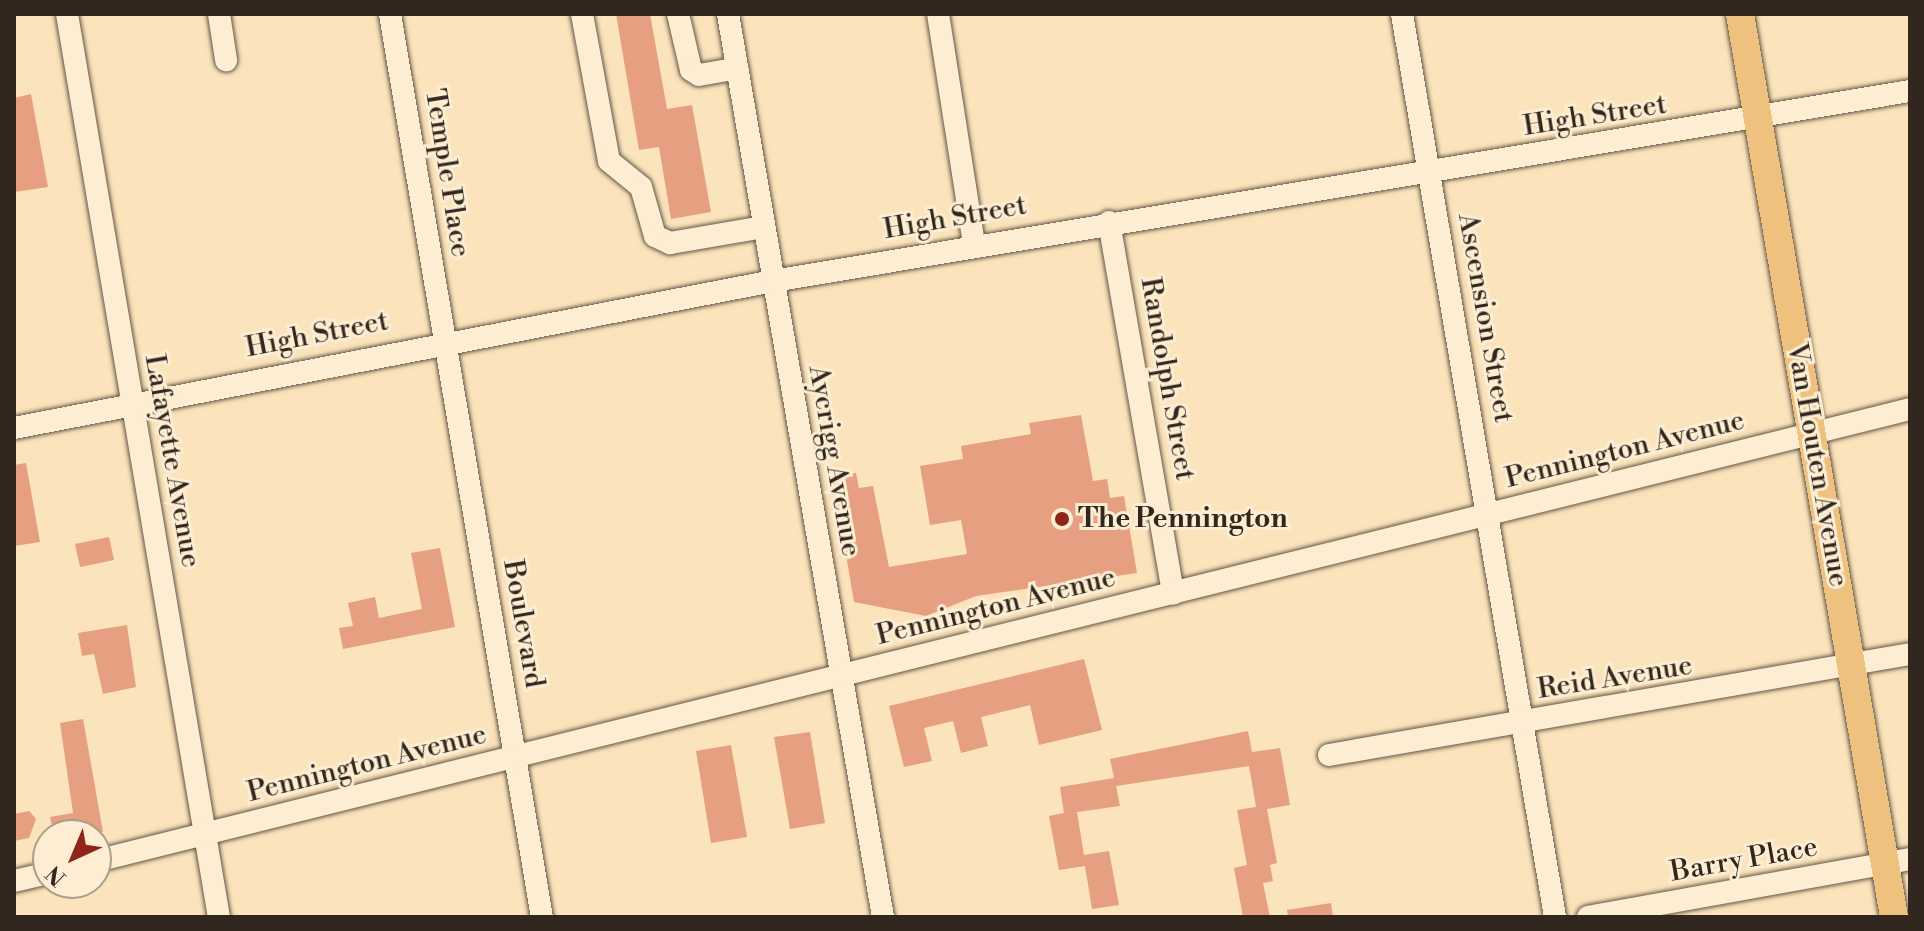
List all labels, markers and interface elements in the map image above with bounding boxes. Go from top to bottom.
street label: Temple Place [417,86,477,260]
street label: High Street [1521,88,1669,144]
street label: High Street [881,189,1029,247]
street label: Ascension Street [1450,211,1520,425]
street label: Randolph Street [1133,275,1201,483]
street label: High Street [243,305,391,365]
street label: Van Houten Avenue [1779,340,1855,590]
street label: Lafayette Avenue [137,352,207,570]
street label: Aycrigg Avenue [801,363,867,559]
street label: Pennington Avenue [1502,404,1748,496]
place label: The Pennington [1078,502,1288,536]
marker: The Pennington [1053,510,1071,528]
street label: Boulevard [495,557,551,691]
street label: Pennington Avenue [873,561,1119,653]
street label: Reid Avenue [1535,649,1695,707]
street label: Pennington Avenue [244,718,490,810]
north arrow [32,819,112,899]
street label: Barry Place [1668,831,1820,889]
text: N [41,859,72,891]

